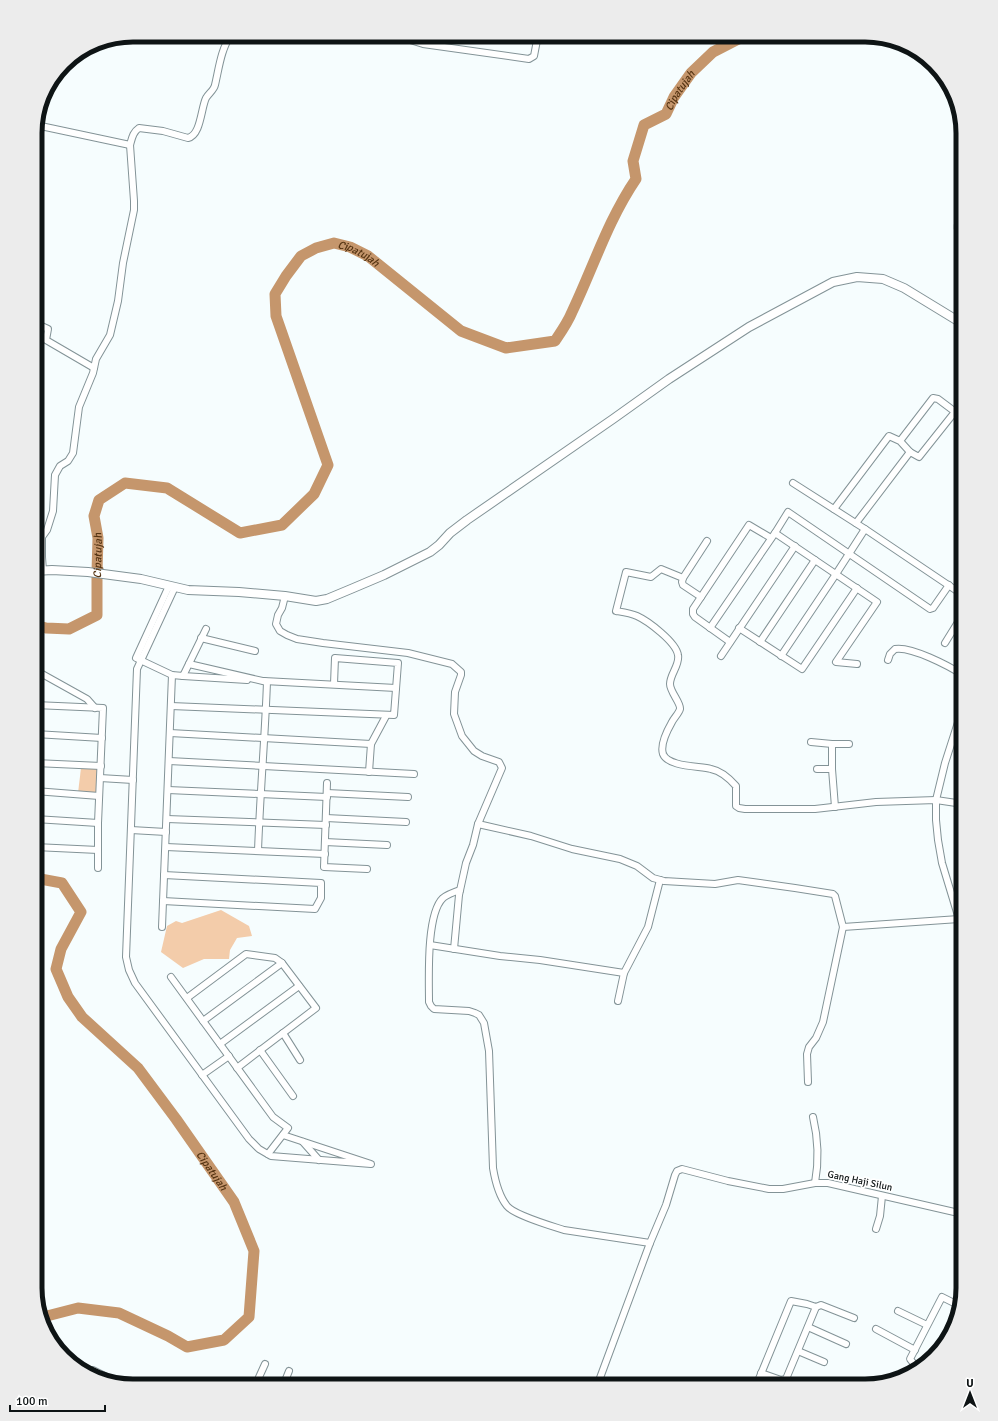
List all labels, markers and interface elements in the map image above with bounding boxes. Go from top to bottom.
water label: Cipatujah [662,67,698,113]
water label: Cipatujah [336,238,383,270]
water label: Cipatujah [91,531,105,578]
water label: Cipatujah [194,1148,231,1194]
street label: Gang Haji Silun [826,1168,894,1194]
north arrow [950,1373,990,1413]
text: U [966,1377,974,1390]
scale bar [10,1387,105,1413]
text: 100 m [16,1394,48,1409]

